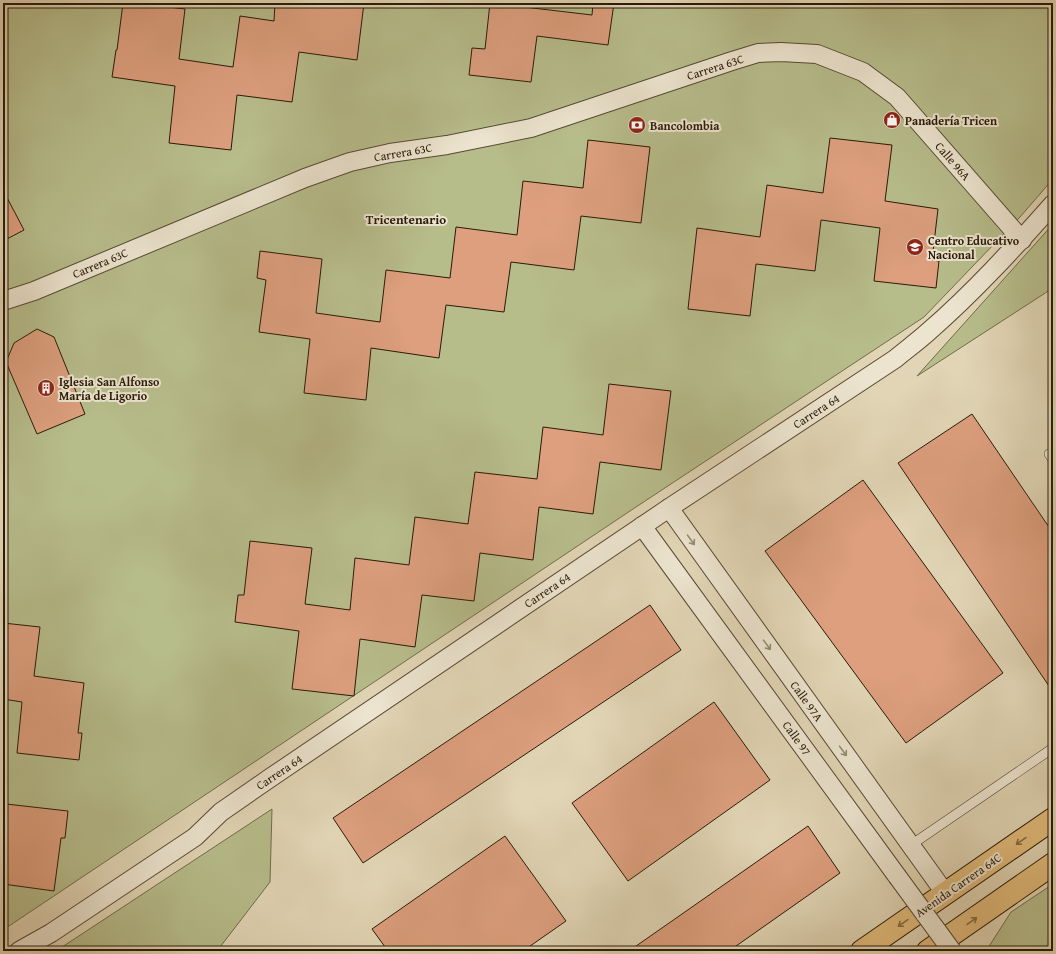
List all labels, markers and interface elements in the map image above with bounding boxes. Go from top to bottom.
street label: Carrera 63C [684,50,746,84]
shop icon: Panadería Tricen [882,110,902,130]
place label: Panadería Tricen [905,112,997,129]
bank icon: Bancolombia [627,115,647,135]
place label: Bancolombia [650,117,720,134]
street label: Carrera 63C [373,138,434,165]
street label: Calle 96A [931,138,975,184]
district label: Tricentenario [366,210,446,229]
place label: Centro Educativo Nacional [928,232,1020,263]
school or university icon: Centro Educativo Nacional [905,237,925,257]
street label: Carrera 63C [70,244,131,282]
place label: Iglesia San Alfonso María de Ligorio [59,373,160,404]
building icon: Iglesia San Alfonso María de Ligorio [36,378,56,398]
street label: Carrera 64 [789,390,843,432]
one-way arrow [687,534,695,545]
street label: Carrera 64 [521,568,574,612]
one-way arrow [763,640,771,651]
street label: Calle 97A [787,677,828,725]
street label: Calle 97 [779,717,815,759]
one-way arrow [839,745,847,756]
street label: Carrera 64 [253,750,306,794]
one-way arrow [1016,837,1027,845]
street label: Avenida Carrera 64C [912,849,1005,921]
one-way arrow [966,917,977,925]
one-way arrow [897,919,908,927]

